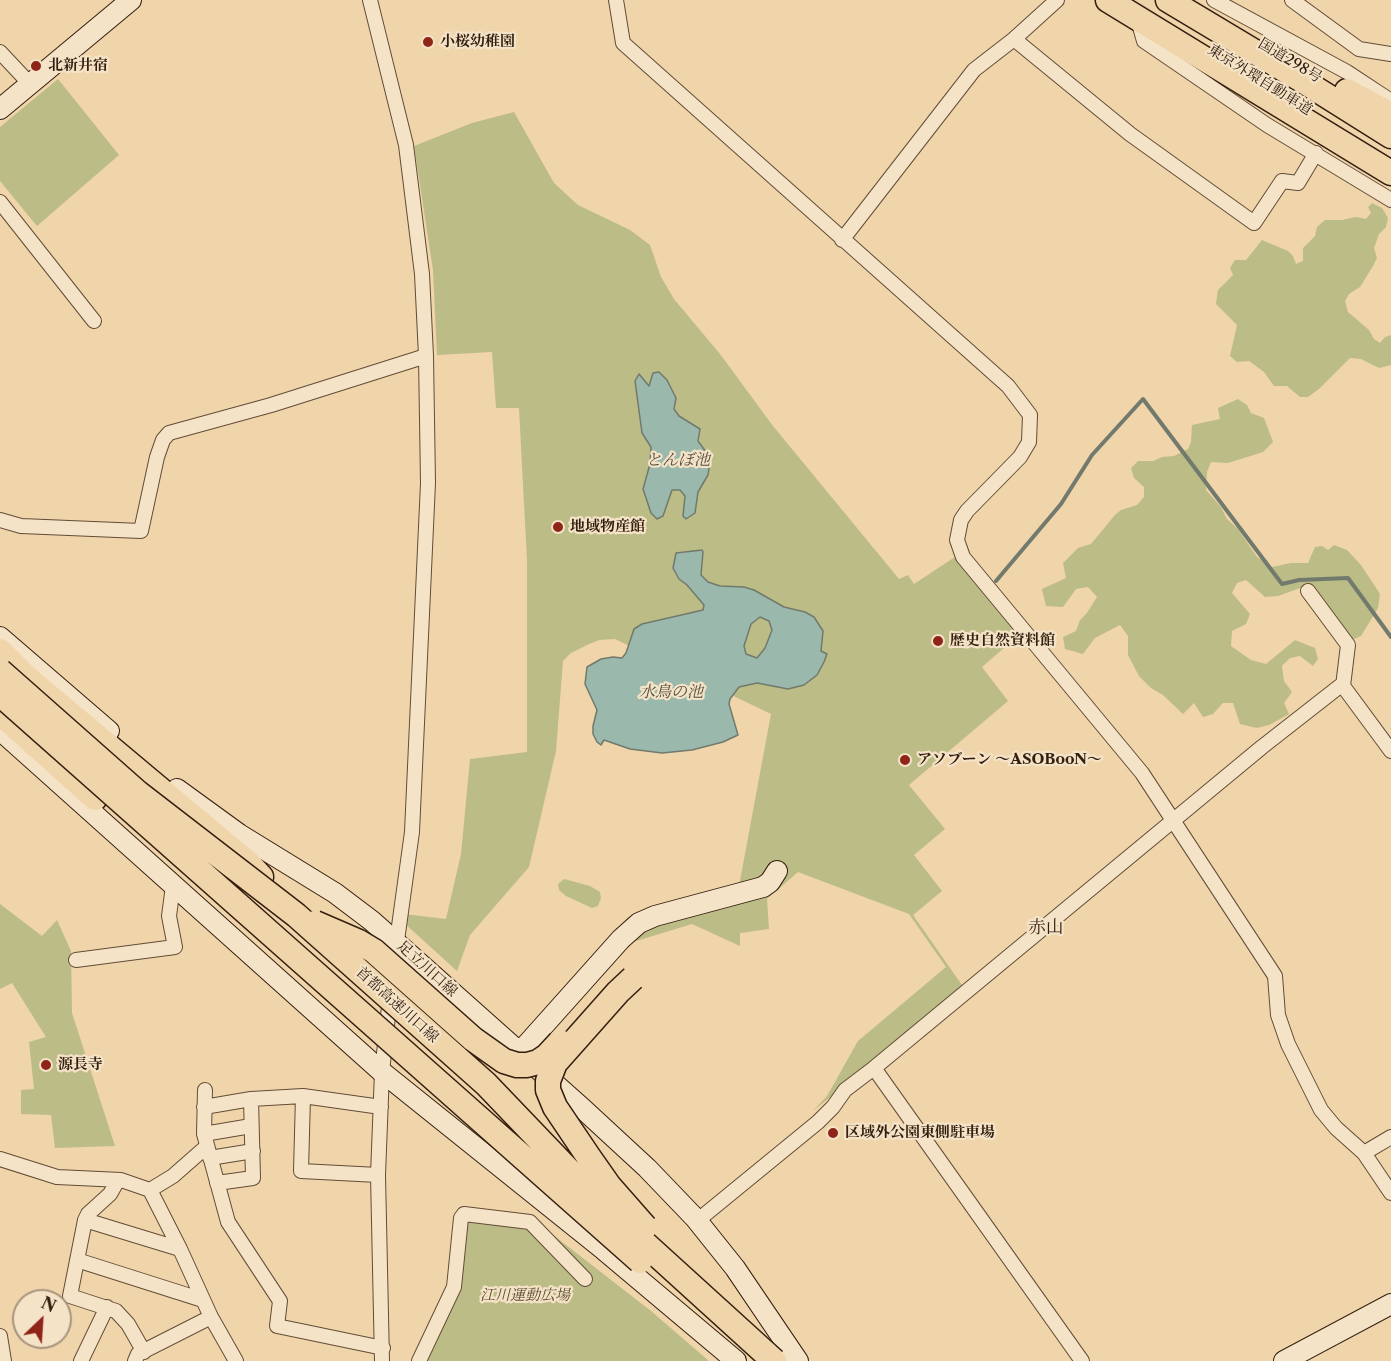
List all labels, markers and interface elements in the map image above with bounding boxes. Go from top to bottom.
place label: 小桜幼稚園 [440,33,515,51]
marker: 小桜幼稚園 [421,35,435,49]
street label: 国道298号 [1255,35,1325,87]
street label: 東京外環自動車道 [1204,41,1316,119]
place label: 北新井宿 [48,57,108,75]
marker: 北新井宿 [29,59,43,73]
water label: とんぼ池 [646,450,710,470]
place label: 地域物産館 [570,518,645,536]
marker: 地域物産館 [551,520,565,534]
place label: 歴史自然資料館 [950,632,1055,650]
marker: 歴史自然資料館 [931,634,945,648]
water label: 水鳥の池 [639,682,703,702]
place label: アソブーン ～ASOBooN～ [917,751,1102,769]
marker: アソブーン ～ASOBooN～ [898,753,912,767]
district label: 赤山 [1028,917,1064,939]
street label: 足立川口線 [393,937,461,1001]
street label: 首都高速川口線 [352,963,442,1047]
place label: 源長寺 [58,1056,103,1074]
marker: 源長寺 [39,1058,53,1072]
place label: 区域外公園東側駐車場 [845,1124,995,1142]
marker: 区域外公園東側駐車場 [826,1126,840,1140]
park label: 江川運動広場 [480,1287,570,1305]
north arrow [12,1289,72,1349]
text: N [38,1292,59,1317]

